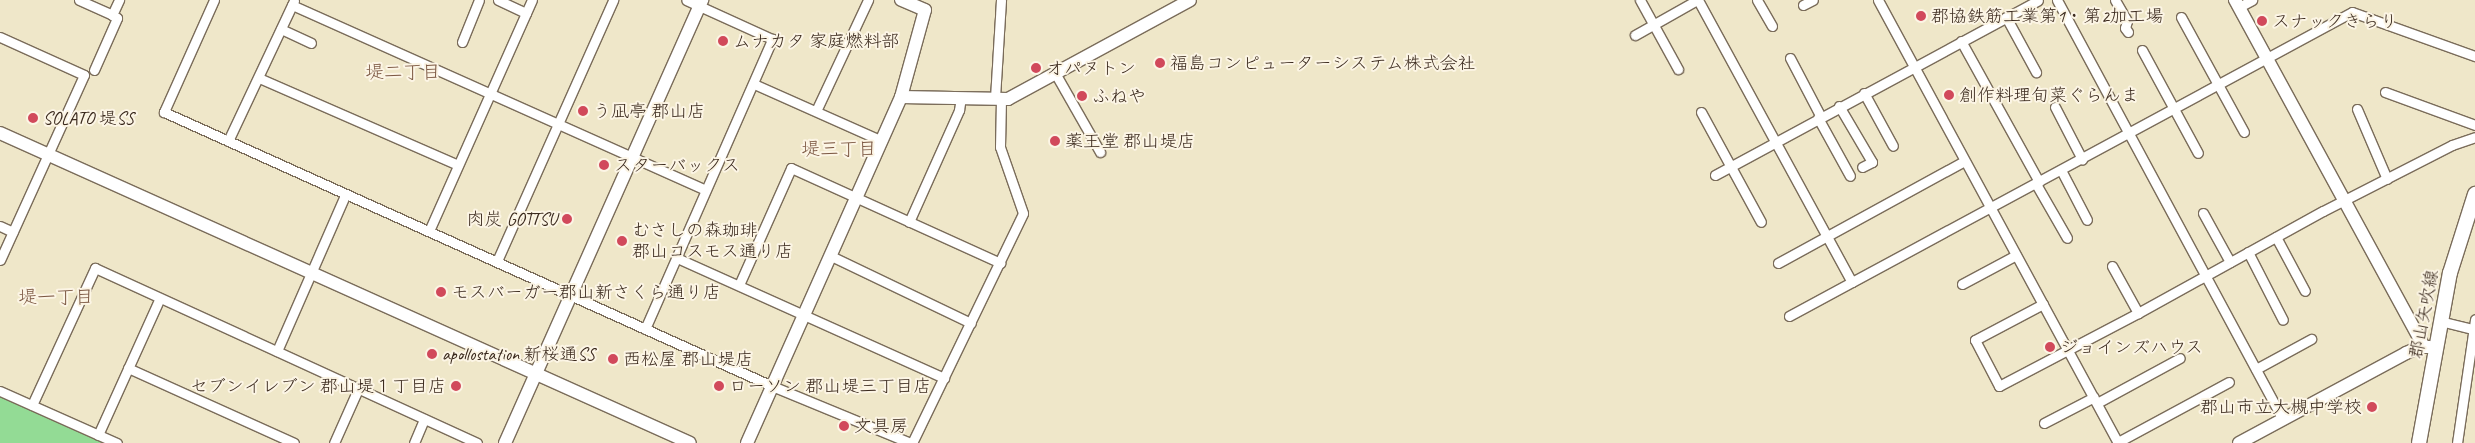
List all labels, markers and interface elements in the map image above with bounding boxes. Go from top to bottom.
place label: 郡協鉄筋工業第1・第2加工場 [1931,5,2163,27]
marker: 郡協鉄筋工業第1・第2加工場 [1915,10,1927,22]
place label: スナックきらり [2272,10,2398,32]
marker: スナックきらり [2256,15,2268,27]
place label: ムナカタ 家庭燃料部 [733,30,899,52]
marker: ムナカタ 家庭燃料部 [717,35,729,47]
place label: 福島コンピューターシステム株式会社 [1170,52,1476,74]
place label: オパヌトン [1046,57,1136,79]
marker: 福島コンピューターシステム株式会社 [1154,57,1166,69]
district label: 堤二丁目 [365,62,441,84]
marker: オパヌトン [1030,62,1042,74]
place label: 創作料理旬菜ぐらんま [1959,84,2139,106]
place label: ふねや [1092,85,1146,107]
marker: 創作料理旬菜ぐらんま [1943,89,1955,101]
marker: ふねや [1076,90,1088,102]
place label: う凪亭 郡山店 [593,100,705,122]
marker: う凪亭 郡山店 [577,105,589,117]
place label: SOLATO 堤SS [43,107,134,129]
marker: SOLATO 堤SS [27,112,39,124]
place label: 薬王堂 郡山堤店 [1065,130,1195,152]
marker: 薬王堂 郡山堤店 [1049,135,1061,147]
district label: 堤三丁目 [801,139,877,161]
place label: スターバックス [614,154,740,176]
marker: スターバックス [598,159,610,171]
place label: 肉炭 GOTTSU [466,208,557,230]
marker: 肉炭 GOTTSU [561,213,573,225]
place label: むさしの森珈琲 郡山コスモス通り店 [632,220,794,262]
marker: むさしの森珈琲 郡山コスモス通り店 [616,235,628,247]
street label: 郡山矢吹線 [2405,268,2443,360]
place label: モスバーガー郡山新さくら通り店 [451,281,721,303]
marker: モスバーガー郡山新さくら通り店 [435,286,447,298]
district label: 堤一丁目 [18,287,94,309]
place label: ジョインズハウス [2060,336,2204,358]
marker: ジョインズハウス [2044,341,2056,353]
place label: apollostation 新桜通SS [442,343,595,365]
marker: apollostation 新桜通SS [426,348,438,360]
place label: 西松屋 郡山堤店 [623,348,753,370]
marker: 西松屋 郡山堤店 [607,353,619,365]
place label: セブンイレブン 郡山堤１丁目店 [190,375,446,397]
place label: ローソン 郡山堤三丁目店 [729,375,931,397]
marker: セブンイレブン 郡山堤１丁目店 [450,380,462,392]
marker: ローソン 郡山堤三丁目店 [713,380,725,392]
place label: 郡山市立大槻中学校 [2200,396,2362,418]
marker: 郡山市立大槻中学校 [2366,401,2378,413]
place label: 文具房 [854,415,908,437]
marker: 文具房 [838,420,850,432]

